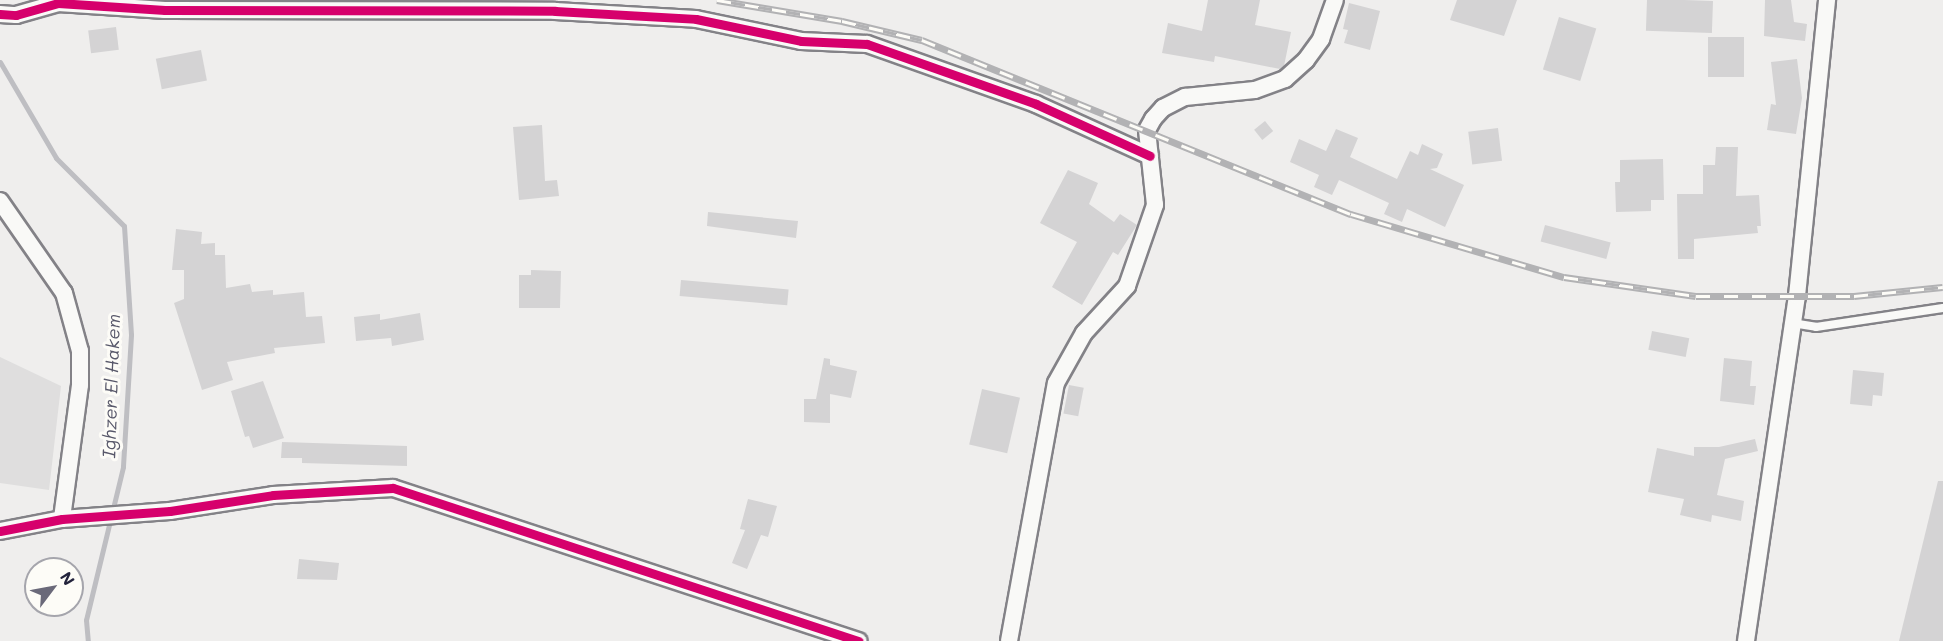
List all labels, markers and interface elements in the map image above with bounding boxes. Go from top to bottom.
water label: Ighzer El Hakem [98,314,124,458]
north arrow [24,557,84,617]
text: N [56,568,80,589]

